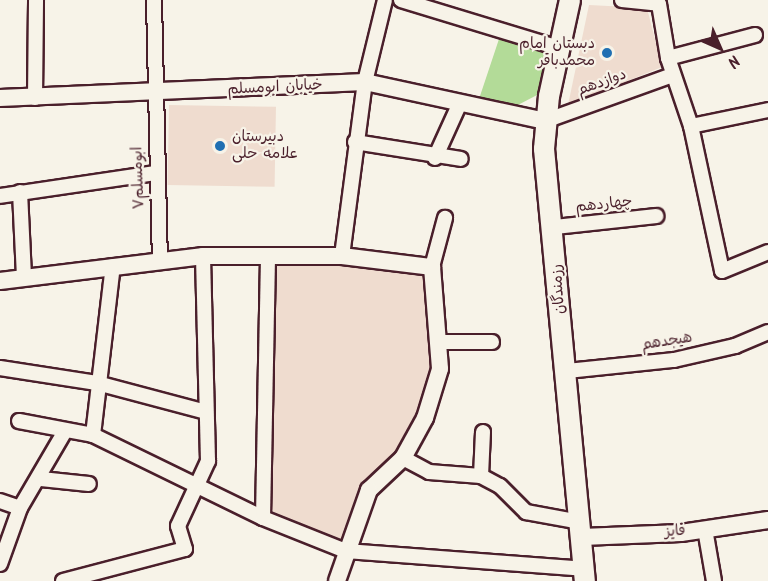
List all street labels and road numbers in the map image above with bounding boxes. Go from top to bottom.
street label: دوازدهم [575,66,629,100]
street label: خیابان ابومسلم [227,77,323,99]
street label: ابومسلم۷ [129,146,149,210]
street label: چهاردهم [575,193,633,217]
street label: رزمندگان [548,263,570,315]
street label: هیجدهم [640,329,694,355]
street label: فایز [664,522,686,542]

